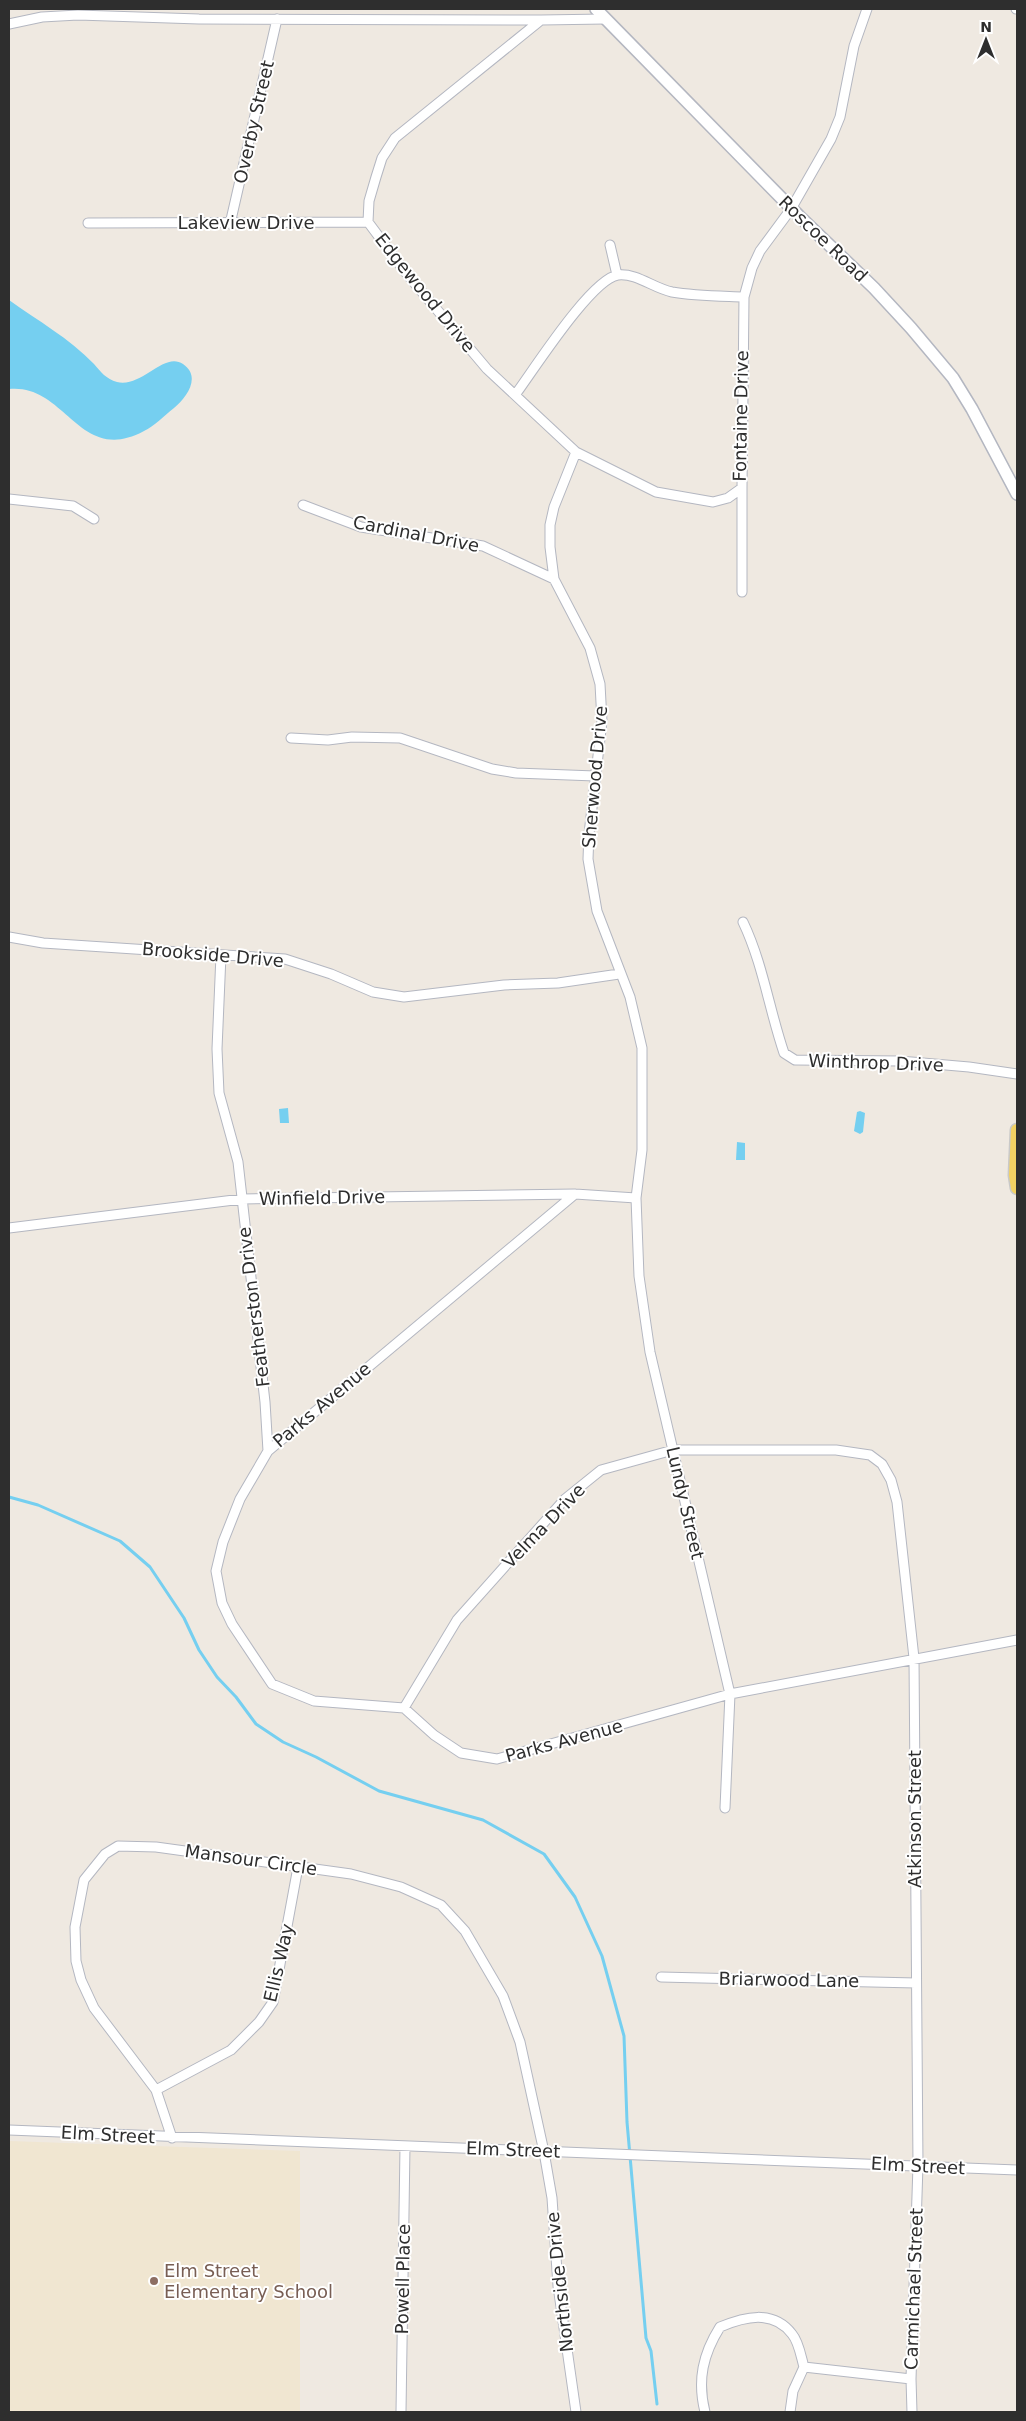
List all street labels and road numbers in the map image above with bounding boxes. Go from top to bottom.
street label: Overby Street [229,58,278,186]
street label: Roscoe Road [775,191,872,286]
street label: Lakeview Drive [177,212,315,233]
street label: Edgewood Drive [371,229,480,356]
street label: Fontaine Drive [729,350,752,482]
street label: Cardinal Drive [351,511,481,556]
street label: Sherwood Drive [578,705,611,849]
street label: Brookside Drive [141,938,285,971]
street label: Winthrop Drive [808,1050,944,1075]
street label: Winfield Drive [259,1186,385,1209]
street label: Featherston Drive [233,1226,274,1388]
street label: Parks Avenue [269,1358,375,1452]
street label: Lundy Street [662,1444,709,1561]
street label: Velma Drive [498,1479,589,1572]
street label: Parks Avenue [503,1715,625,1766]
street label: Atkinson Street [904,1750,925,1888]
street label: Mansour Circle [184,1840,319,1879]
street label: Ellis Way [259,1921,298,2004]
street label: Briarwood Lane [719,1968,859,1991]
street label: Elm Street [60,2122,156,2147]
street label: Elm Street [466,2137,561,2162]
street label: Elm Street [870,2153,966,2178]
street label: Carmichael Street [900,2208,927,2370]
street label: Northside Drive [542,2211,577,2353]
street label: Powell Place [391,2224,414,2334]

